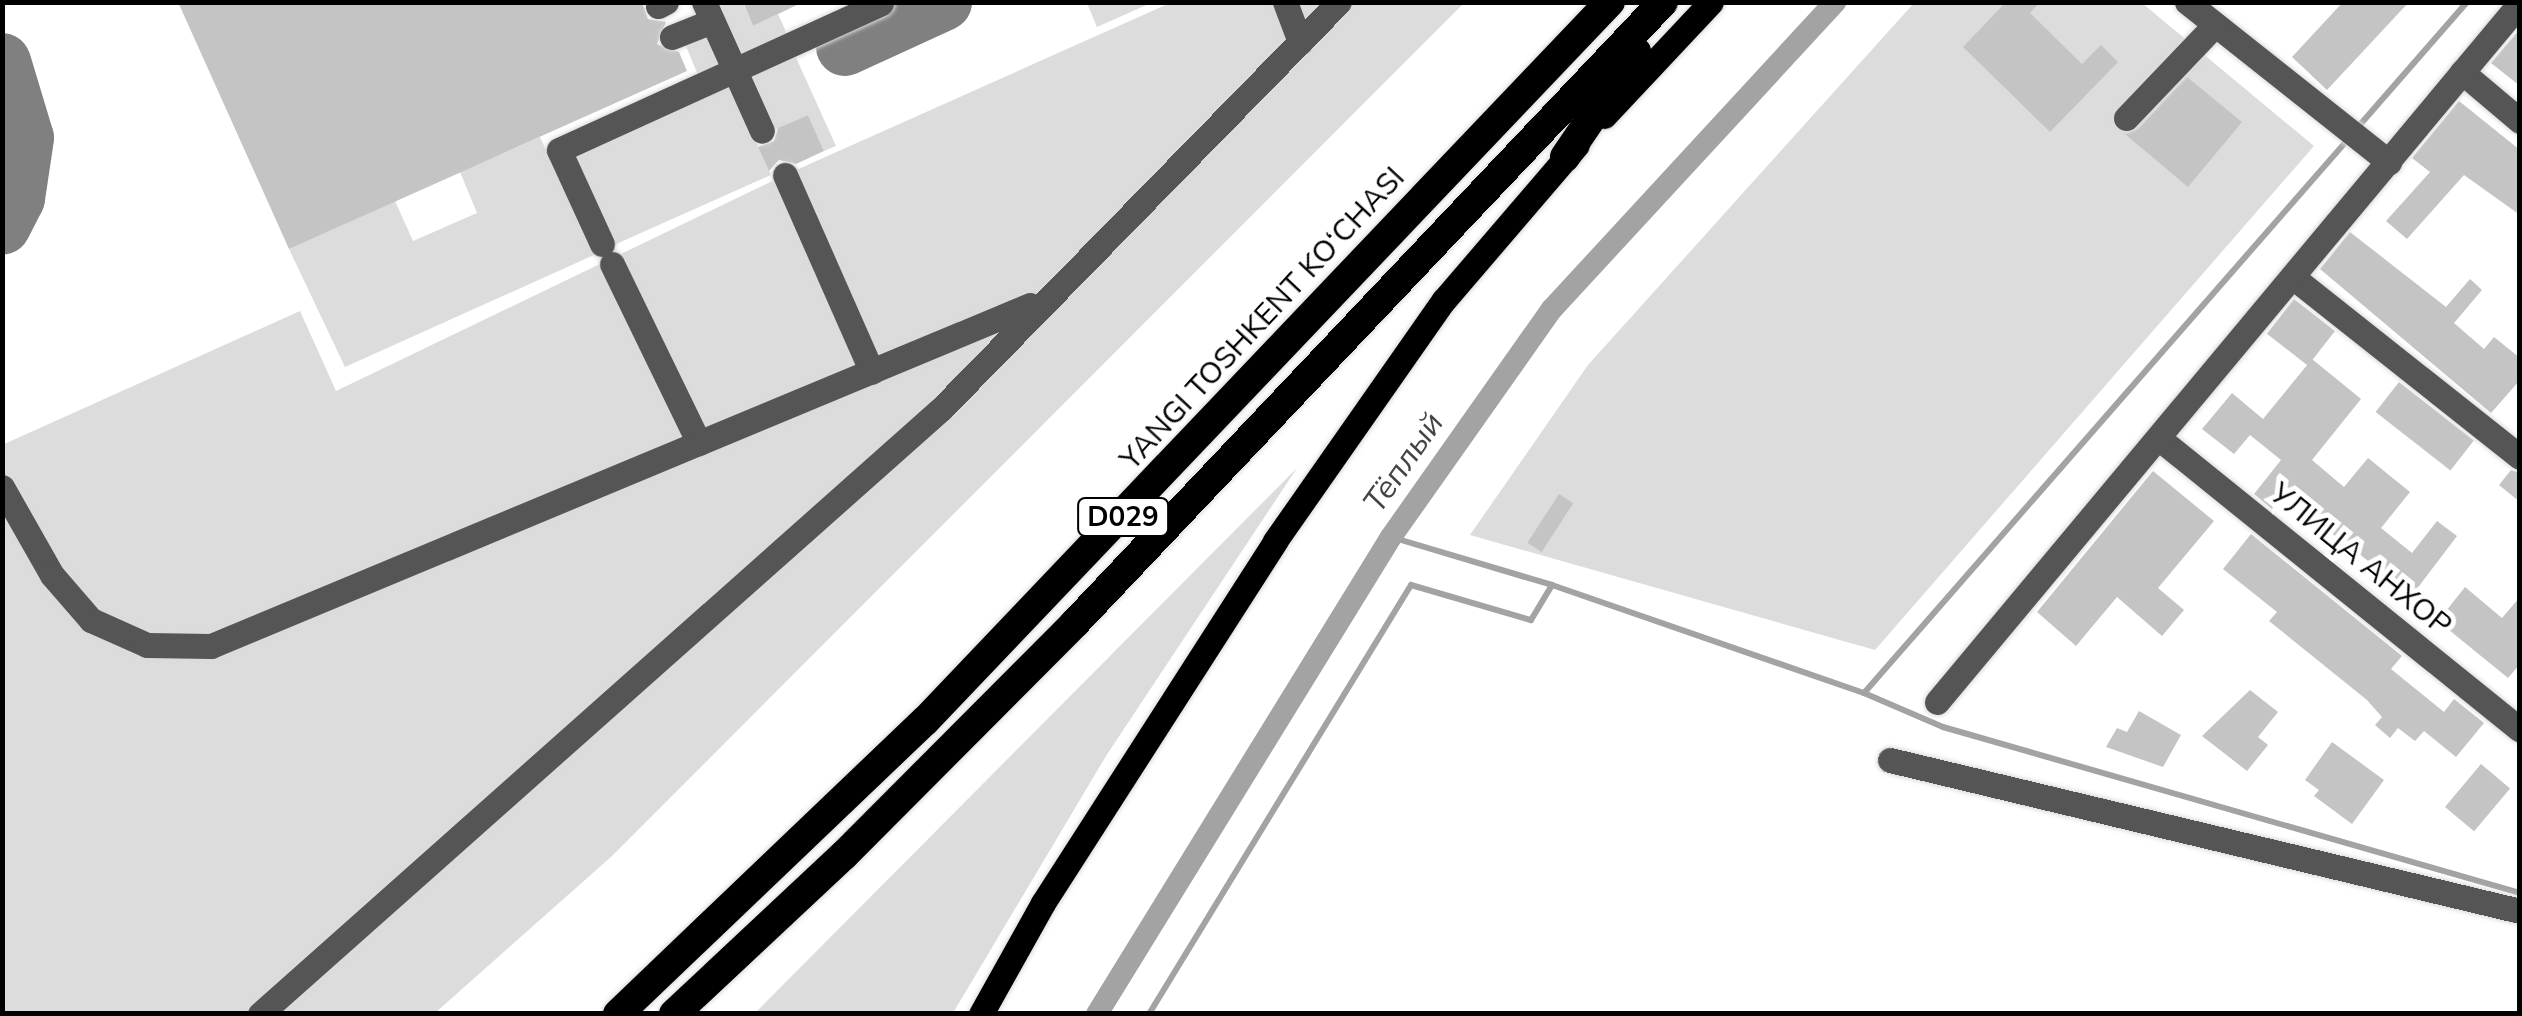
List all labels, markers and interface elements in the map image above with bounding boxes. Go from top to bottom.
street label: YANGI TOSHKENT KO‘CHASI [1113,160,1413,478]
water label: Тёплый [1356,406,1452,520]
street label: УЛИЦА АНХОР [2262,476,2458,644]
road number: D029 [1076,494,1170,540]

